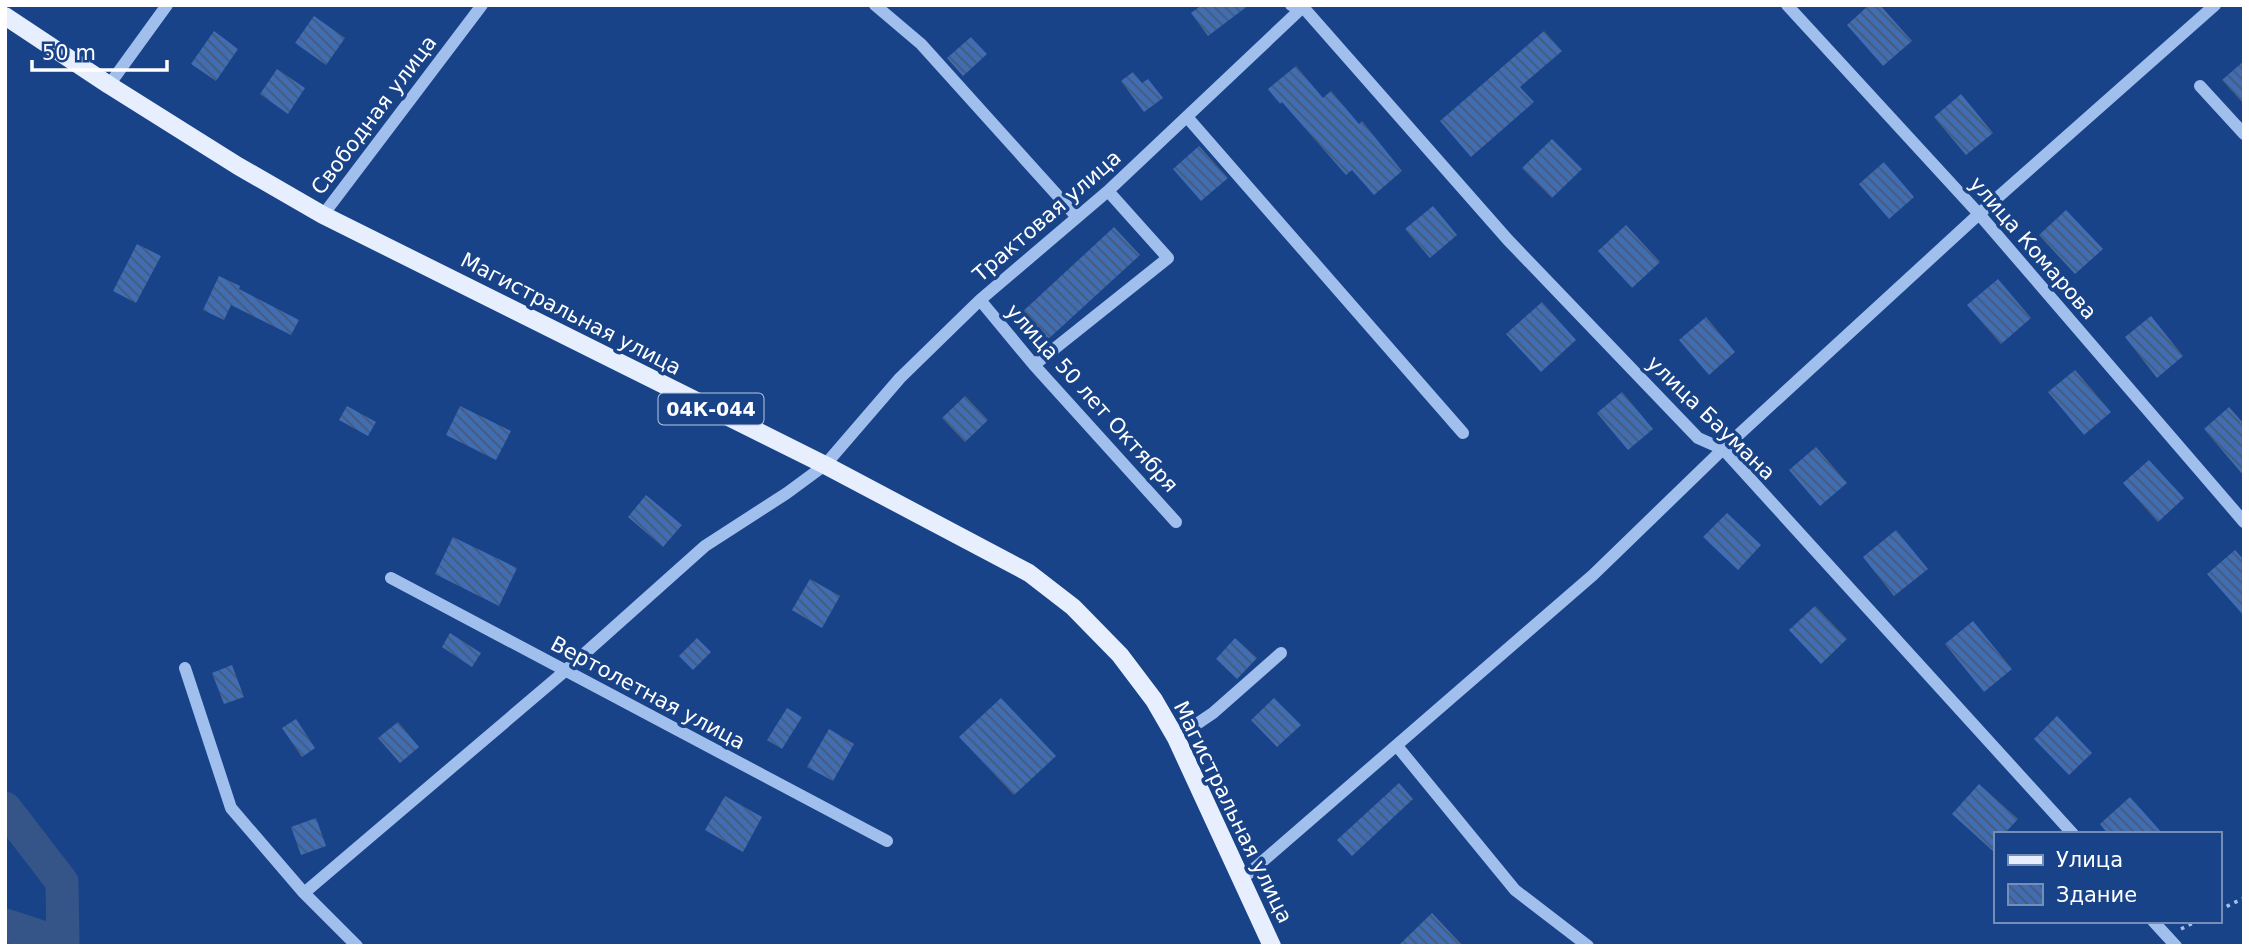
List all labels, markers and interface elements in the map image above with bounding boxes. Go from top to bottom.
scale bar [32,28,166,72]
street label: Свободная улица [306,31,442,199]
text: 50 m [42,41,96,65]
street label: Трактовая улица [967,145,1126,287]
street label: улица Комарова [1964,172,2102,324]
street label: Магистральная улица [457,248,685,380]
street label: улица 50 лет Октября [1001,299,1183,497]
street label: улица Баумана [1642,351,1780,485]
road number: 04К-044 [658,394,764,424]
street label: Вертолетная улица [547,631,749,755]
street label: Магистральная улица [1169,697,1297,927]
legend [1994,832,2221,923]
text: Улица [2056,848,2123,872]
text: Здание [2056,883,2137,907]

